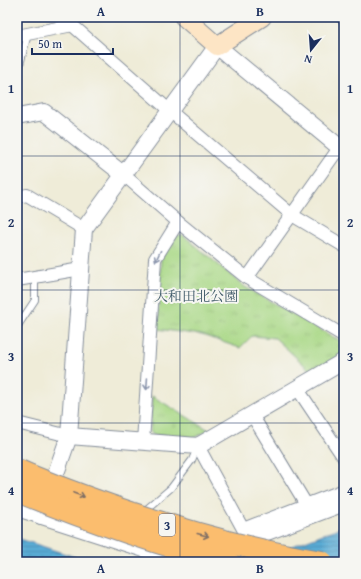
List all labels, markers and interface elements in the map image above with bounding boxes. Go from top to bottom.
text: A [97,2,106,21]
text: B [256,2,264,21]
scale bar [32,30,113,56]
north arrow [291,30,331,70]
text: 50 m [38,35,62,52]
text: N [302,51,314,68]
text: 1 [8,79,14,98]
text: 1 [347,79,353,98]
text: 2 [8,213,15,232]
text: 2 [347,213,354,232]
one-way arrow [154,249,161,261]
park label: 大和田北公園 [154,286,238,306]
text: 3 [8,347,14,366]
text: 3 [347,347,353,366]
one-way arrow [143,378,150,391]
text: 4 [8,481,15,500]
text: 4 [347,481,354,500]
one-way arrow [72,492,85,499]
road number: 3 [159,514,175,536]
one-way arrow [196,532,209,540]
text: A [97,559,106,578]
text: B [256,559,264,578]

